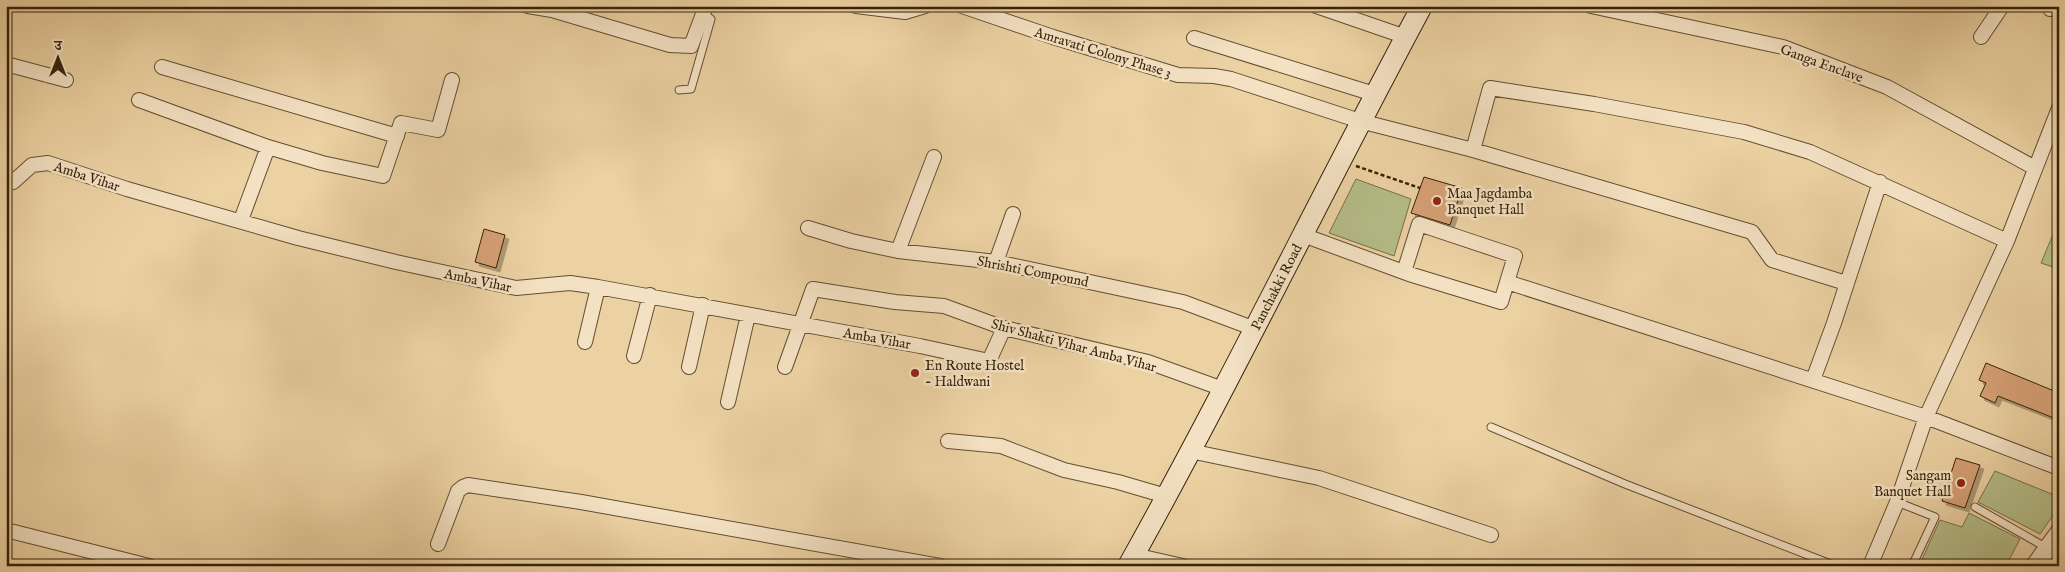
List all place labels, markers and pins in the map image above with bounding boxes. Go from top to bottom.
place label: Maa Jagdamba Banquet Hall [1447,185,1533,219]
marker: Maa Jagdamba Banquet Hall [1431,195,1443,207]
place label: En Route Hostel - Haldwani [925,357,1024,391]
marker: En Route Hostel - Haldwani [909,367,921,379]
place label: Sangam Banquet Hall [1874,467,1951,501]
marker: Sangam Banquet Hall [1955,477,1967,489]

